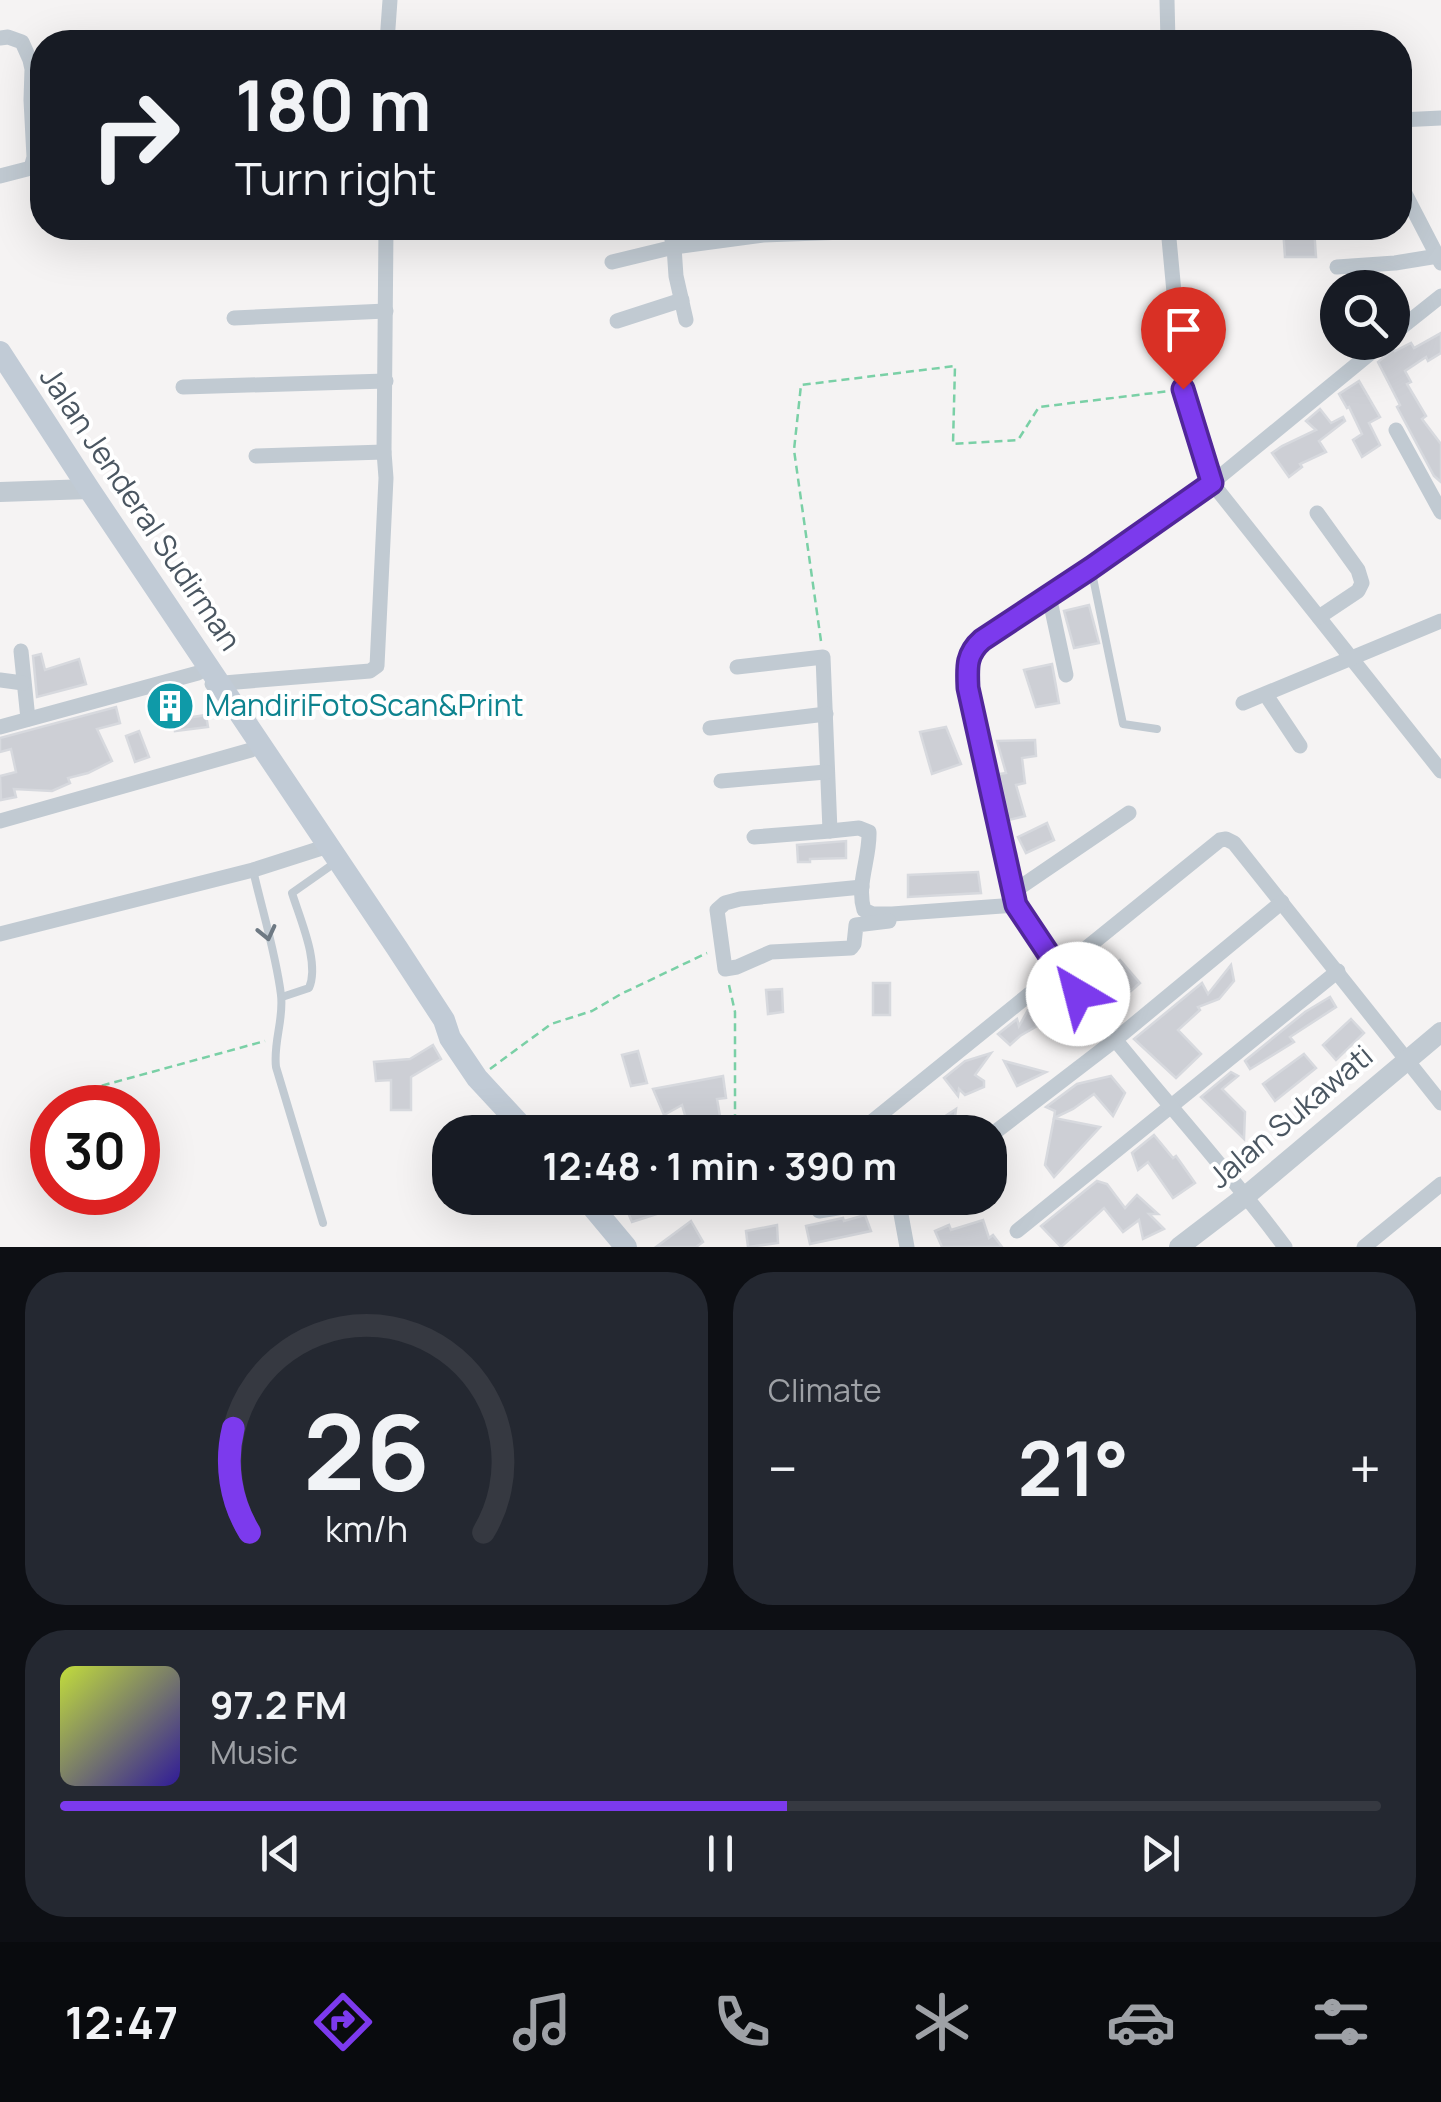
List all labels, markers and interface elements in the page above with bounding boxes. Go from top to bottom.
text: 180 m [235,56,432,152]
icon: right [70,70,200,200]
text: Turn right [235,147,436,209]
map controls [1320,270,1410,360]
button: search [1320,270,1410,360]
pin [1141,287,1226,390]
icon: arrive [1156,302,1211,357]
street label: Jalan Jenderal Sudirman [31,358,252,658]
building icon: MandiriFotoScan&Print [144,680,196,732]
place label: MandiriFotoScan&Print [205,684,524,725]
one-way arrow [255,925,276,942]
position arrow [1026,942,1130,1046]
street label: Jalan Sukawati [1199,1035,1381,1197]
speed limit sign: 30 [30,1085,160,1215]
text: 12:48 · 1 min · 390 m [542,1139,897,1191]
text: Climate [768,1368,882,1412]
text: 26 [303,1379,430,1521]
text: 21° [1018,1416,1129,1519]
text: − [768,1430,798,1506]
text: + [1349,1430,1381,1506]
text: km/h [325,1504,408,1553]
text: 97.2 FM [210,1678,347,1730]
text: Music [210,1730,298,1774]
icon: previous [253,1826,308,1881]
icon: pause [693,1826,748,1881]
icon: next [1133,1826,1188,1881]
icon: directions [308,1987,378,2057]
icon: music [507,1987,577,2057]
icon: phone [707,1987,777,2057]
icon: climate [907,1987,977,2057]
icon: car [1106,1987,1176,2057]
icon: filters [1306,1987,1376,2057]
text: 12:47 [65,1991,178,2053]

